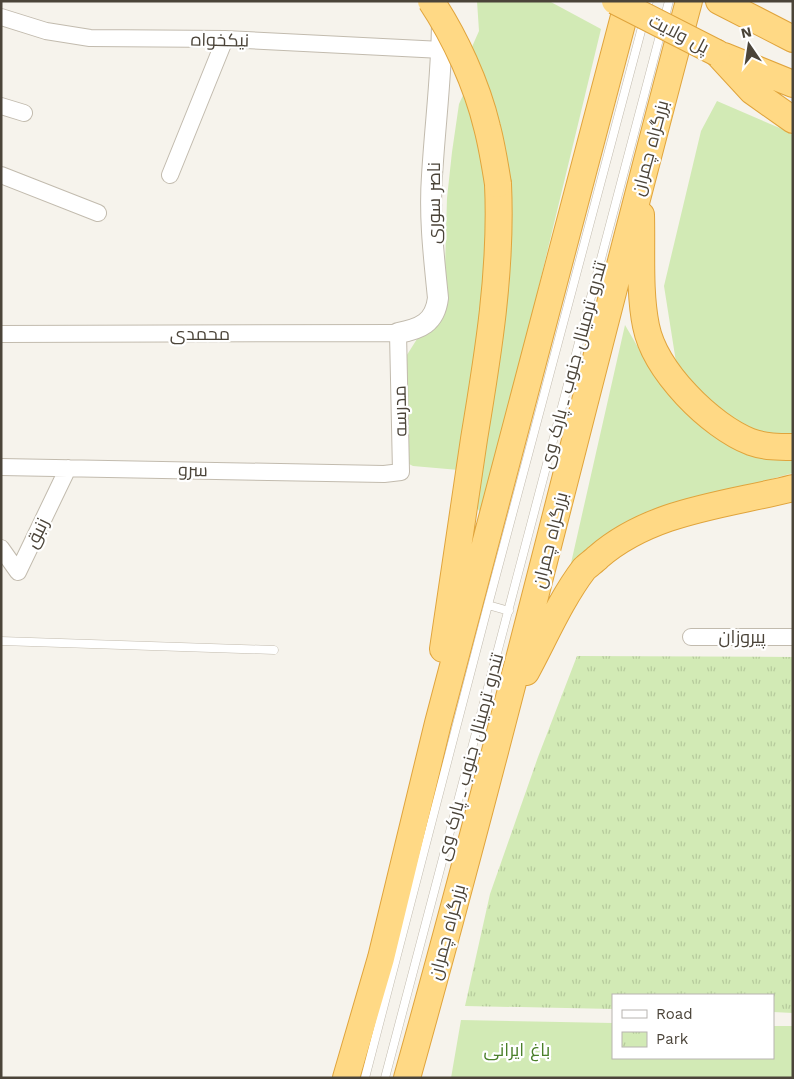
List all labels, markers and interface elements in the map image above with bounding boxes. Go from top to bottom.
street label: پل ولایت [645,10,713,59]
north arrow [724,20,774,70]
text: N [739,23,753,41]
street label: نیکخواه [191,28,249,52]
street label: بزرگراه چمران [627,98,674,199]
street label: ناصر سوری [423,162,445,244]
street label: تندرو ترمینال جنوب ـ پارک وی [535,259,612,471]
street label: محمدی [170,323,230,345]
street label: مدرسه [389,385,411,437]
street label: سرو [178,459,208,481]
street label: بزرگراه چمران [527,490,574,591]
street label: زنبق [20,514,55,552]
street label: پیروزان [719,626,766,649]
street label: تندرو ترمینال جنوب ـ پارک وی [432,651,509,863]
street label: بزرگراه چمران [424,882,471,983]
legend [612,994,774,1059]
text: Road [656,1005,693,1023]
text: Park [656,1030,689,1048]
park label: باغ ایرانی [484,1039,550,1062]

